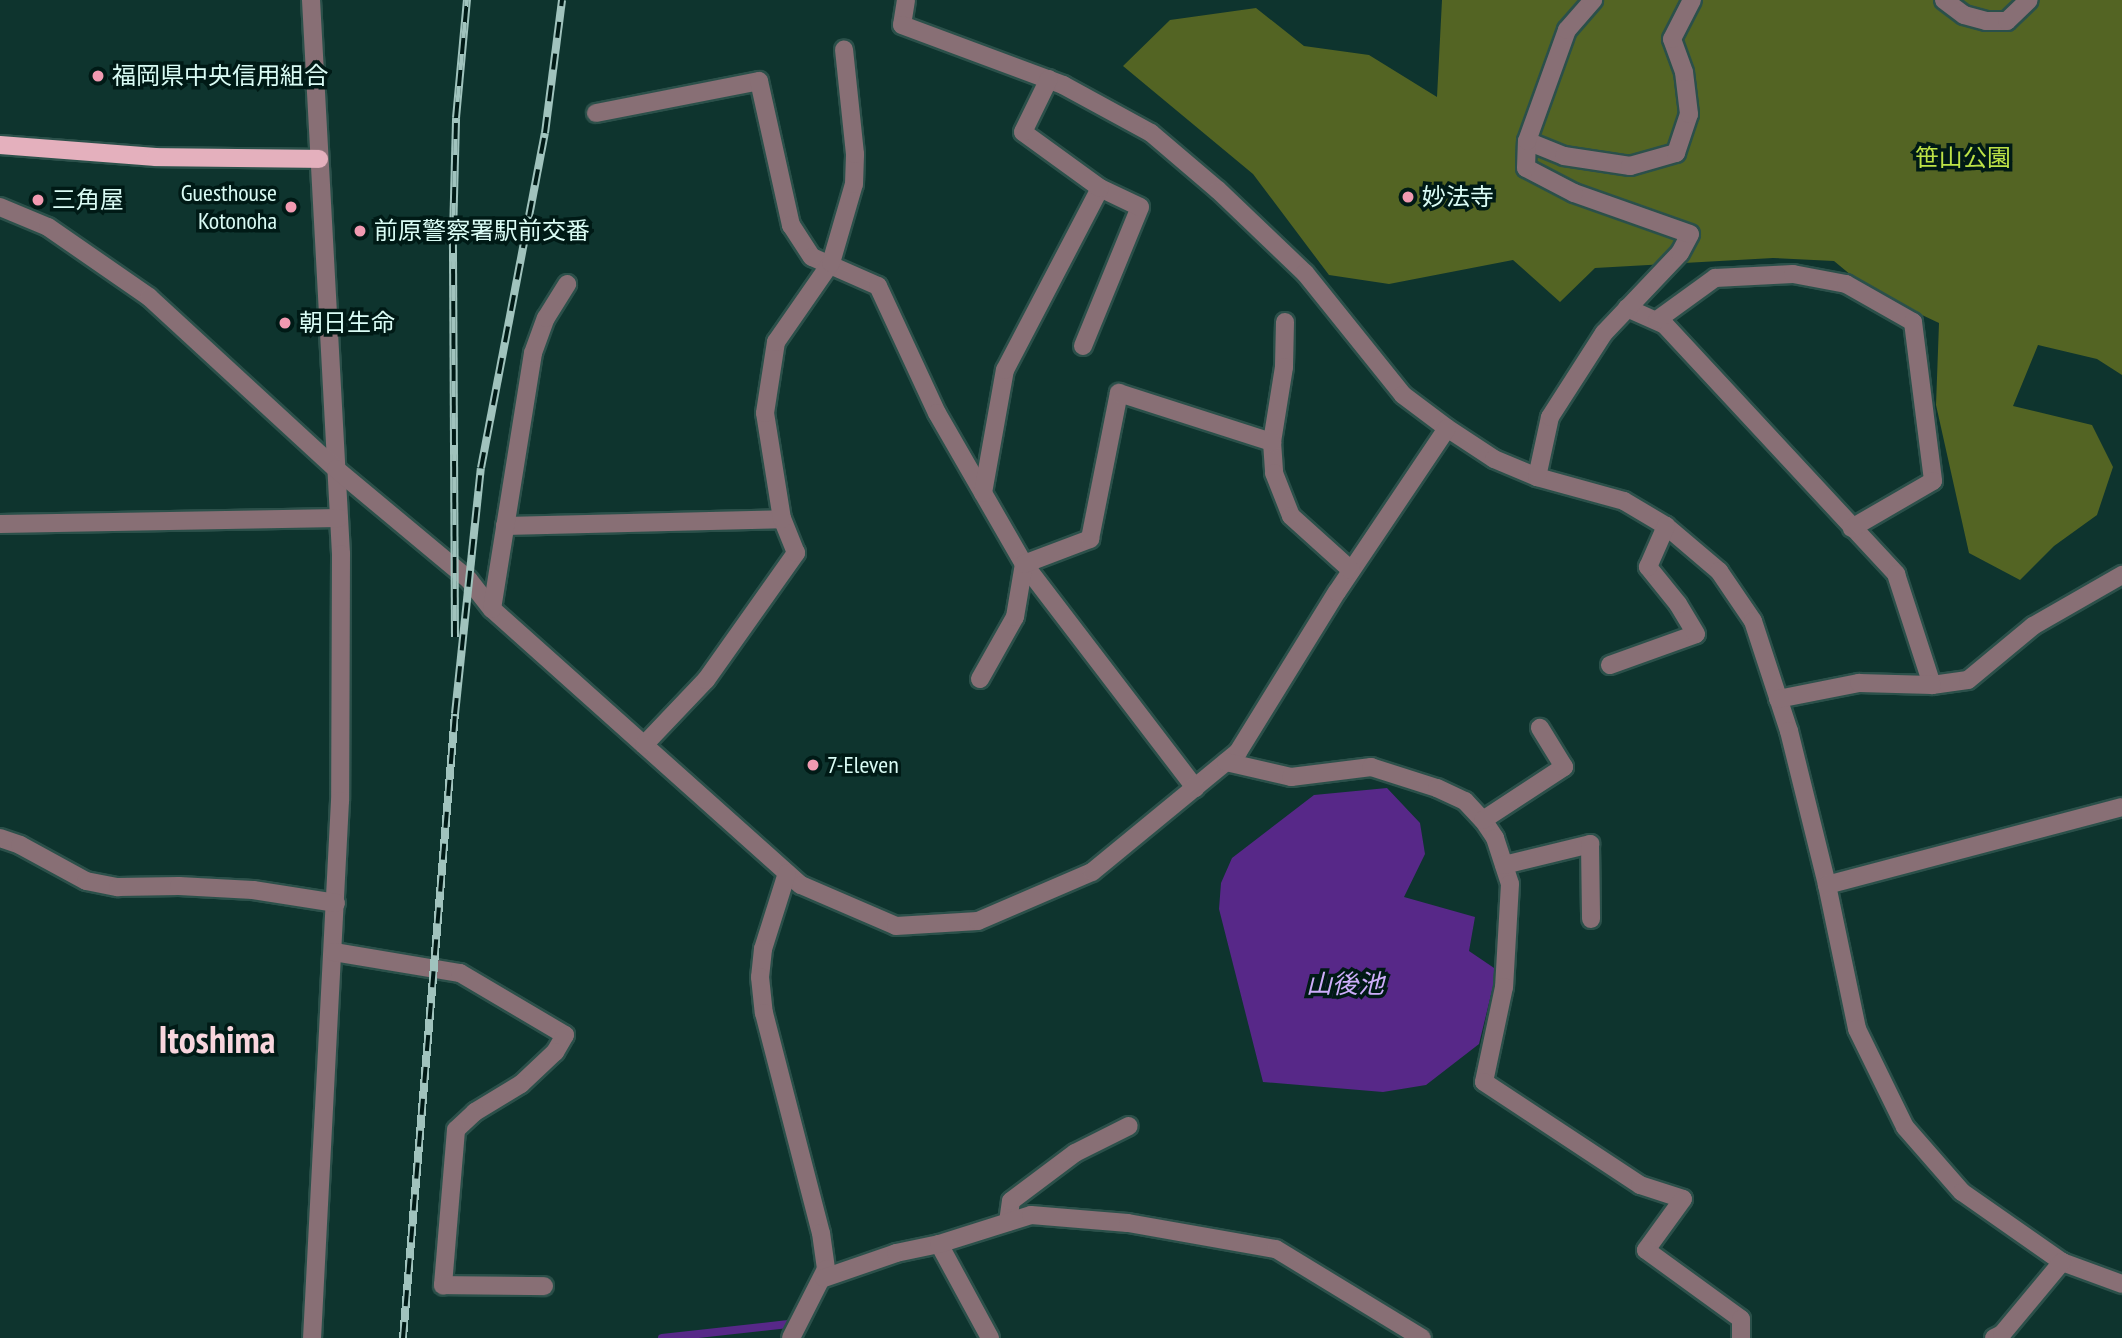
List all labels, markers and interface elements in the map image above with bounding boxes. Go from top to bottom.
place label: 福岡県中央信用組合 [112,62,328,90]
marker: 福岡県中央信用組合 [90,68,106,84]
park label: 笹山公園 [1915,144,2011,172]
place label: Guesthouse Kotonoha [181,179,277,235]
place label: 妙法寺 [1422,183,1494,211]
place label: 三角屋 [52,186,124,214]
marker: 妙法寺 [1400,189,1416,205]
marker: 三角屋 [30,192,46,208]
marker: Guesthouse Kotonoha [283,199,299,215]
place label: 前原警察署駅前交番 [374,217,590,245]
marker: 前原警察署駅前交番 [352,223,368,239]
place label: 朝日生命 [299,309,395,337]
marker: 朝日生命 [277,315,293,331]
place label: 7-Eleven [827,751,899,779]
marker: 7-Eleven [805,757,821,773]
water label: 山後池 [1306,968,1384,1000]
district label: Itoshima [159,1016,275,1062]

